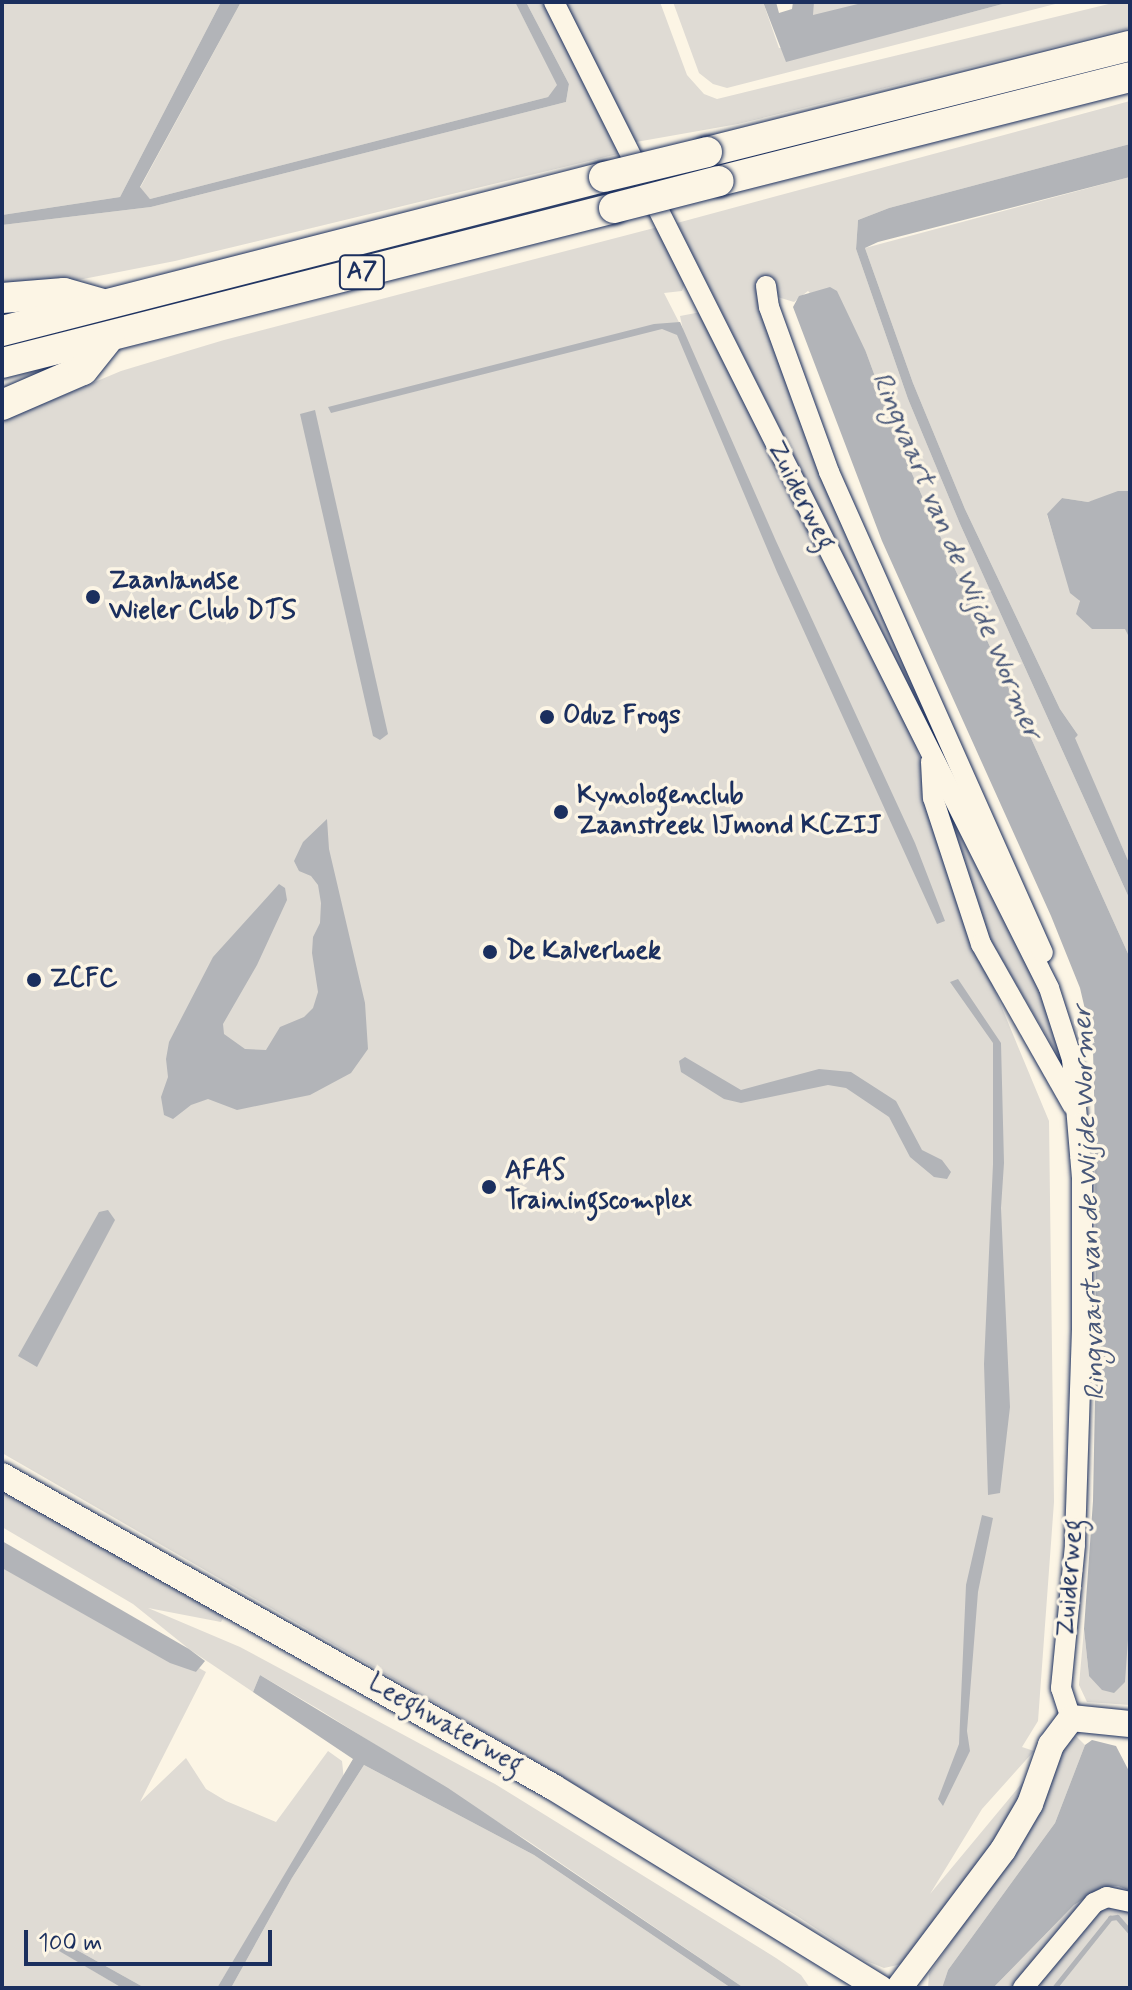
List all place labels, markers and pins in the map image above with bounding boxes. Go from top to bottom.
place label: Zaanlandse Wieler Club DTS [109,566,296,628]
marker: Zaanlandse Wieler Club DTS [84,588,102,606]
place label: Oduz Frogs [563,701,680,733]
marker: Oduz Frogs [538,708,556,726]
place label: Kynologenclub Zaanstreek IJmond KCZIJ [577,781,896,842]
marker: Kynologenclub Zaanstreek IJmond KCZIJ [552,803,570,821]
place label: De Kalverhoek [506,936,663,968]
marker: De Kalverhoek [481,943,499,961]
place label: ZCFC [50,964,118,996]
marker: ZCFC [25,971,43,989]
place label: AFAS Trainingscomplex [505,1156,692,1218]
marker: AFAS Trainingscomplex [480,1178,498,1196]

